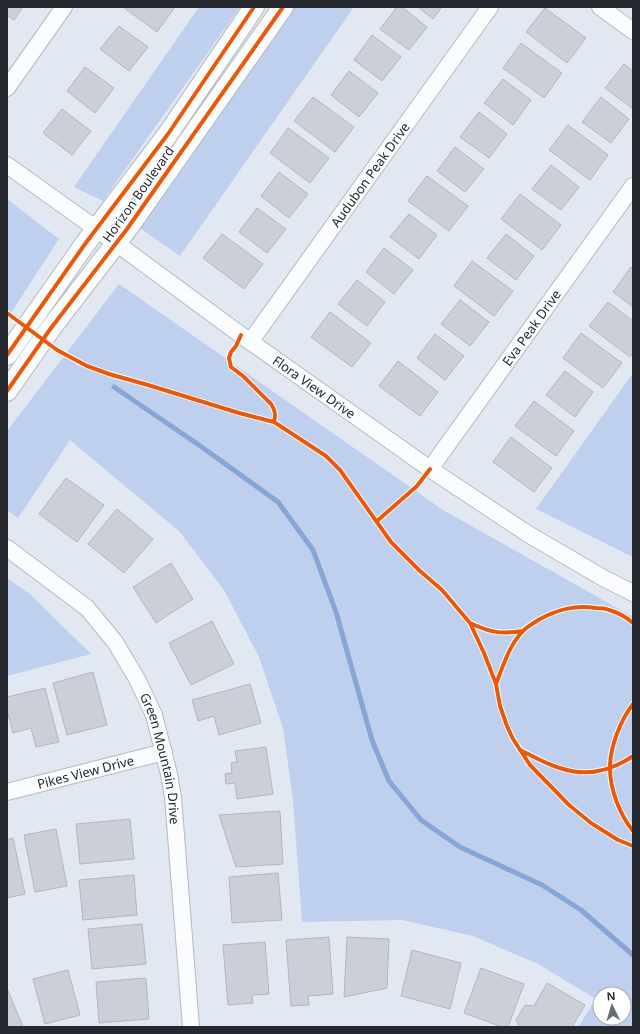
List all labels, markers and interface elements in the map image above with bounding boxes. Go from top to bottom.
street label: Audubon Peak Drive [326,119,414,230]
street label: Horizon Boulevard [98,142,178,246]
street label: Eva Peak Drive [498,286,565,369]
street label: Flora View Drive [269,351,359,423]
street label: Green Mountain Drive [136,690,184,825]
street label: Pikes View Drive [35,751,136,793]
north arrow [592,986,632,1026]
text: N [606,988,616,1003]

